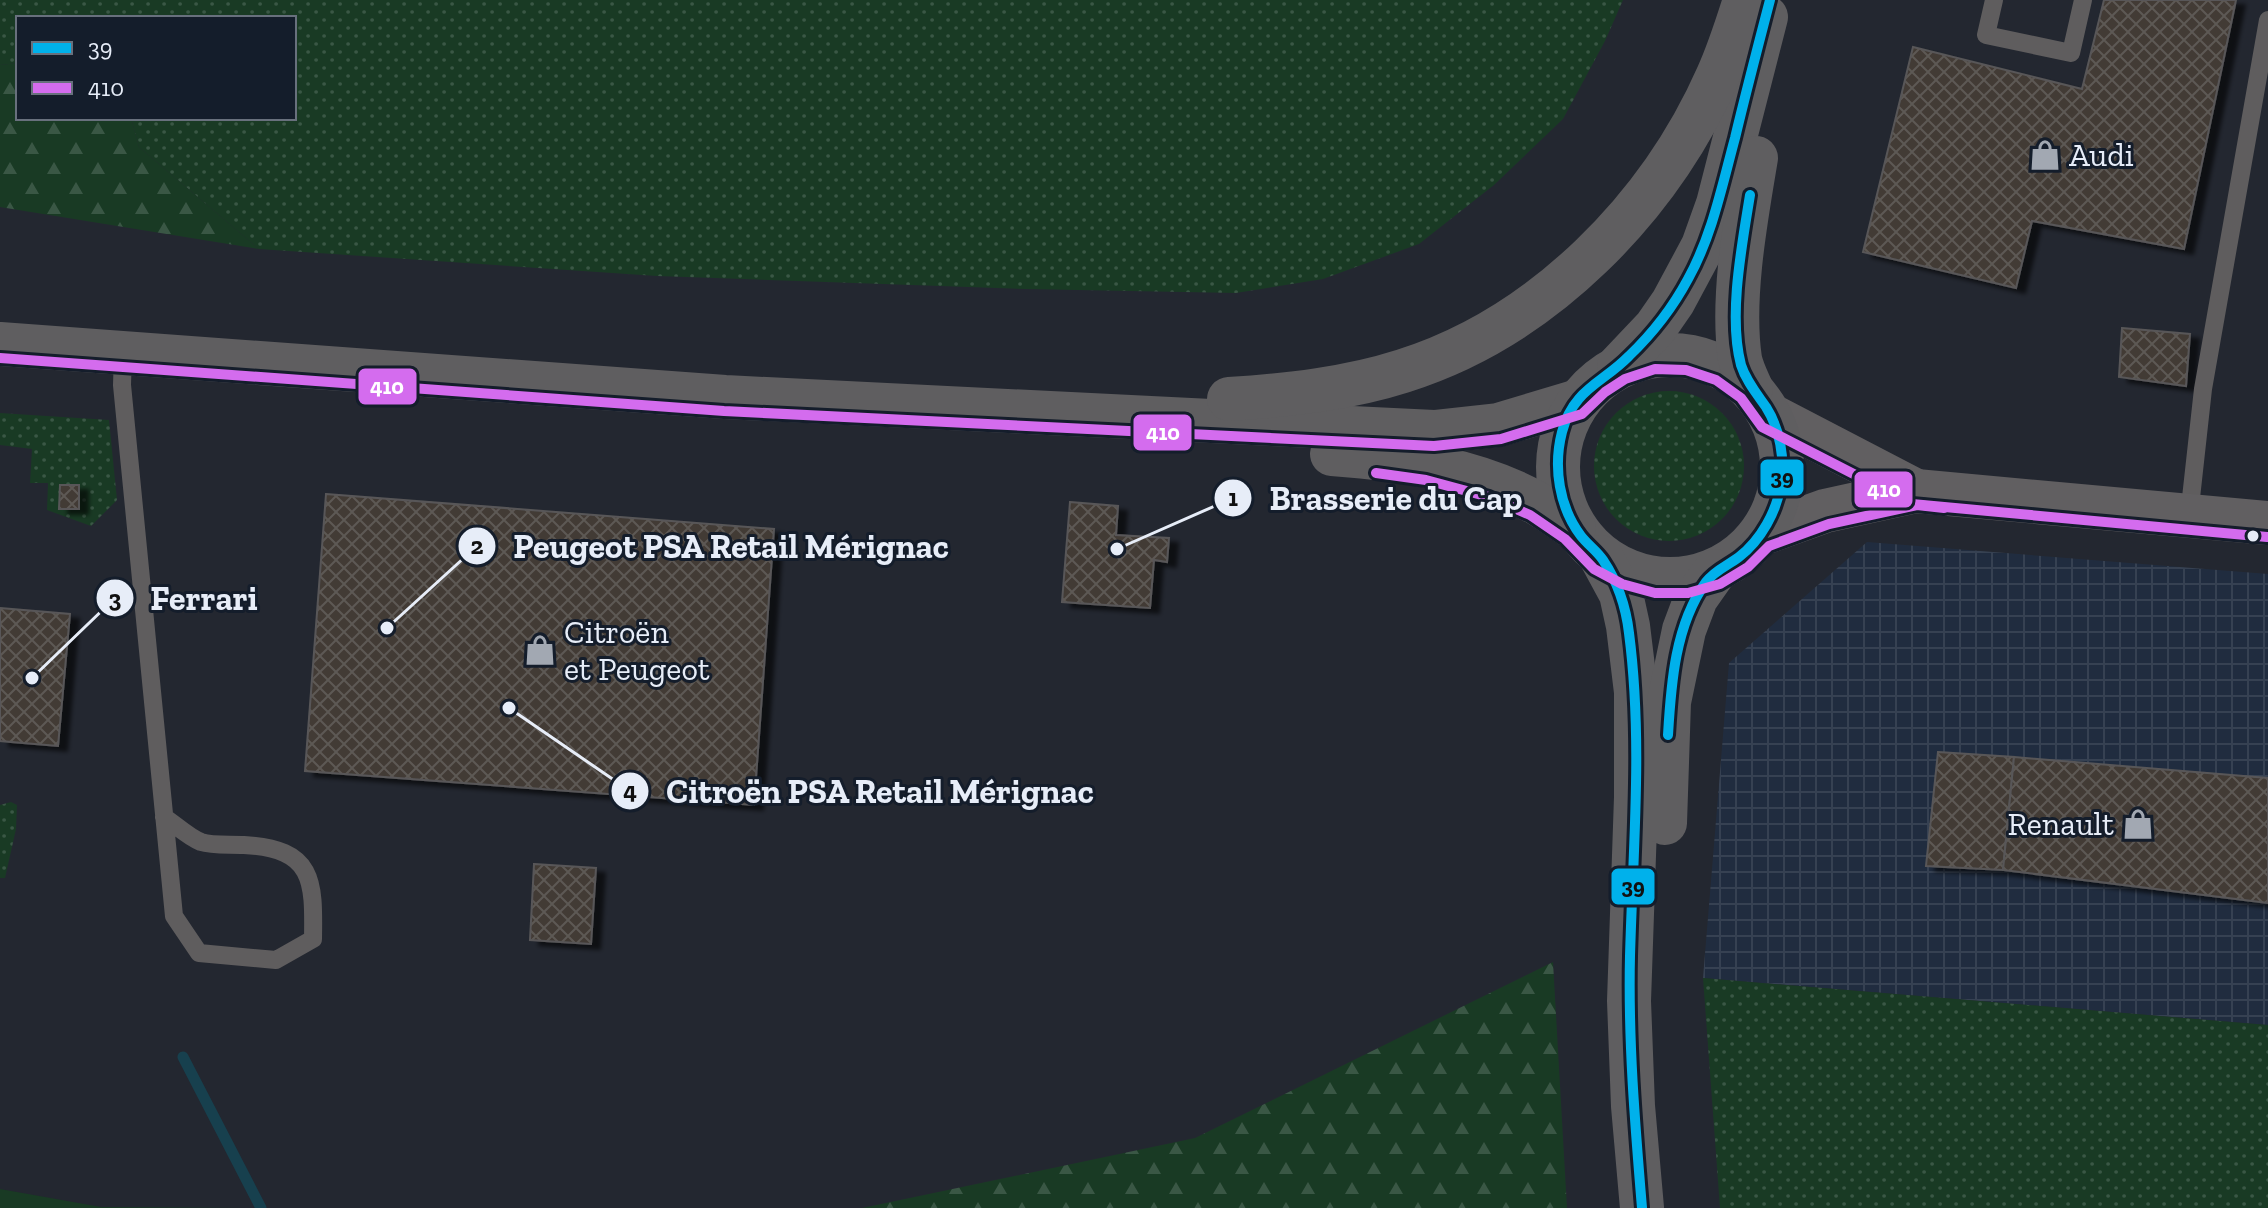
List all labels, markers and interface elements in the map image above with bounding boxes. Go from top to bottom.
legend [16,16,296,120]
text: 39 [88,33,112,62]
text: 410 [88,73,124,102]
place label: Audi [2069,136,2134,174]
shop icon: Audi [2028,138,2062,172]
line badge: 410 [357,367,418,406]
text: 410 [370,373,404,400]
line badge: 410 [1132,413,1193,452]
text: 410 [1146,419,1180,446]
line badge: 39 [1759,458,1805,497]
text: 39 [1770,464,1794,491]
callout: Brasserie du Cap [1213,469,1538,527]
line badge: 410 [1853,470,1914,509]
text: 410 [1867,476,1901,503]
text: Brasserie du Cap [1269,478,1523,519]
text: 1 [1228,483,1238,512]
callout: Peugeot PSA Retail Mérignac [457,517,966,575]
text: Peugeot PSA Retail Mérignac [513,526,949,567]
unlabelled marker [2245,528,2261,544]
text: 2 [471,531,484,560]
callout: Ferrari [95,569,274,627]
text: Ferrari [150,578,258,619]
text: 3 [109,584,122,613]
place label: Citroën et Peugeot [564,613,710,688]
shop icon: Citroën et Peugeot [523,633,557,667]
callout: Citroën PSA Retail Mérignac [610,762,1111,820]
text: Citroën PSA Retail Mérignac [666,771,1094,812]
text: 4 [623,776,637,805]
place label: Renault [2007,805,2114,843]
shop icon: Renault [2121,807,2155,841]
line badge: 39 [1610,867,1656,906]
text: 39 [1621,873,1645,900]

